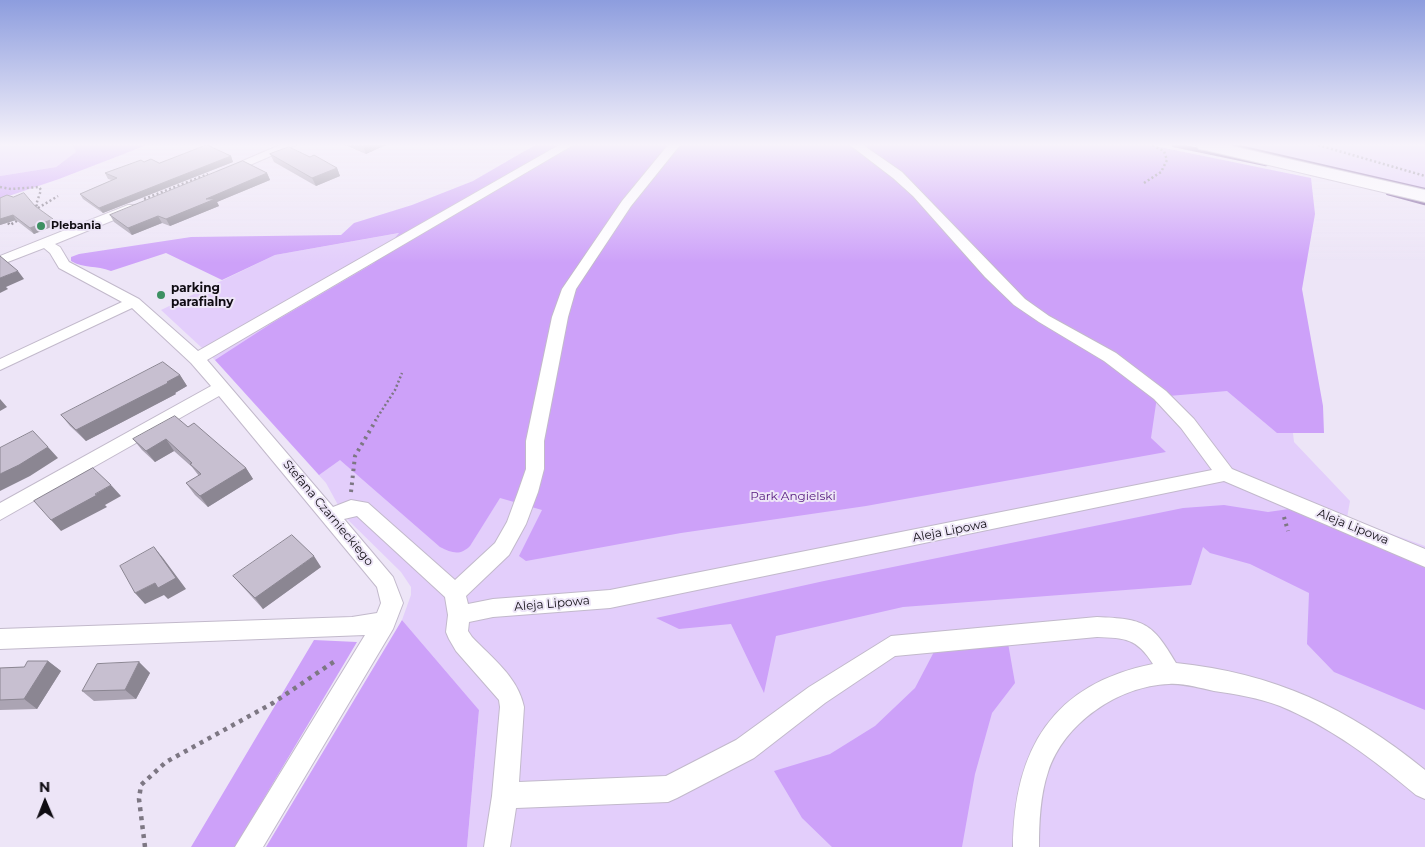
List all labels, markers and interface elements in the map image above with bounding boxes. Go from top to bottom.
place label: Plebania [51,219,101,233]
marker: Plebania [35,220,47,232]
place label: parking parafialny [171,281,233,309]
marker: parking parafialny [155,289,167,301]
street label: Stefana Czarnieckiego [280,457,376,569]
park label: Park Angielski [750,489,836,503]
street label: Aleja Lipowa [1315,506,1391,548]
street label: Aleja Lipowa [911,517,989,545]
street label: Aleja Lipowa [514,594,590,614]
north arrow [20,777,70,827]
text: N [39,778,51,796]

